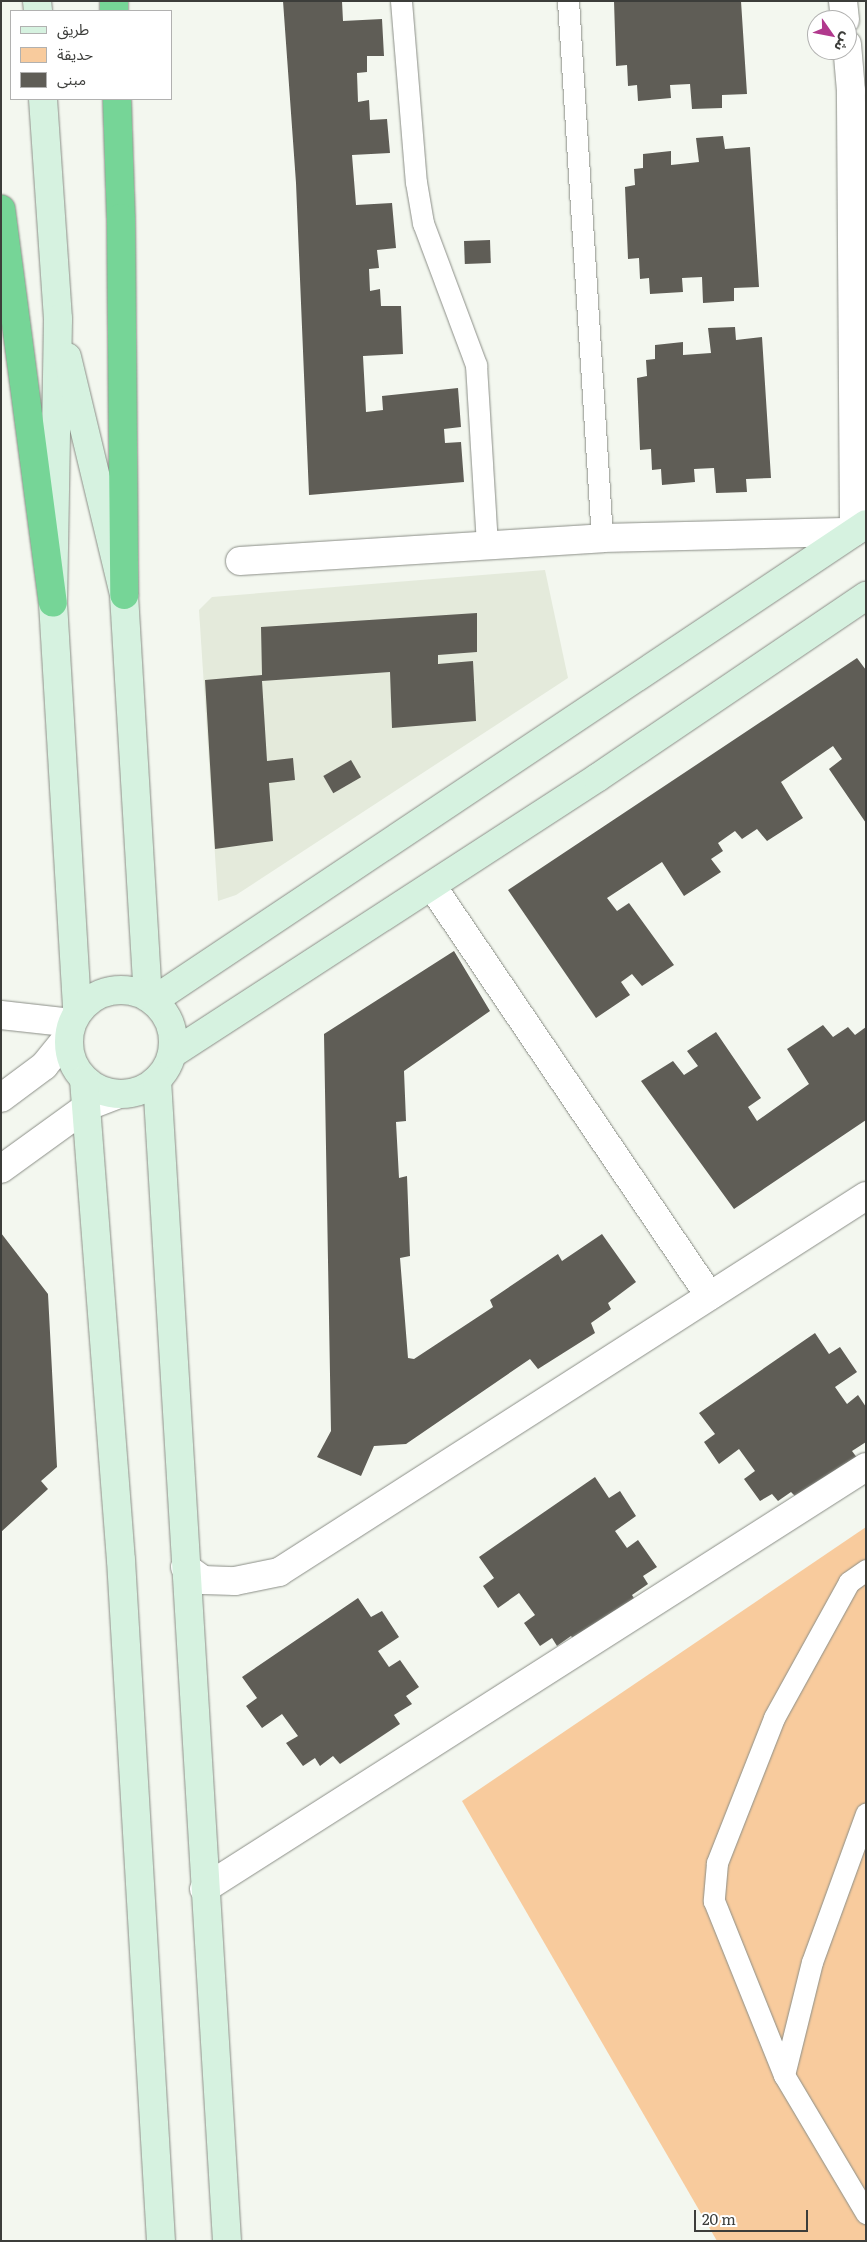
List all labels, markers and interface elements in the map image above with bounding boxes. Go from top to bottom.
legend [10,10,172,100]
north arrow [807,10,857,60]
text: طريق [57,17,89,40]
text: ش [830,29,857,56]
text: حديقة [57,42,93,65]
text: مبنى [57,67,86,90]
scale bar [697,2200,811,2232]
text: 20 m [702,2207,736,2230]

